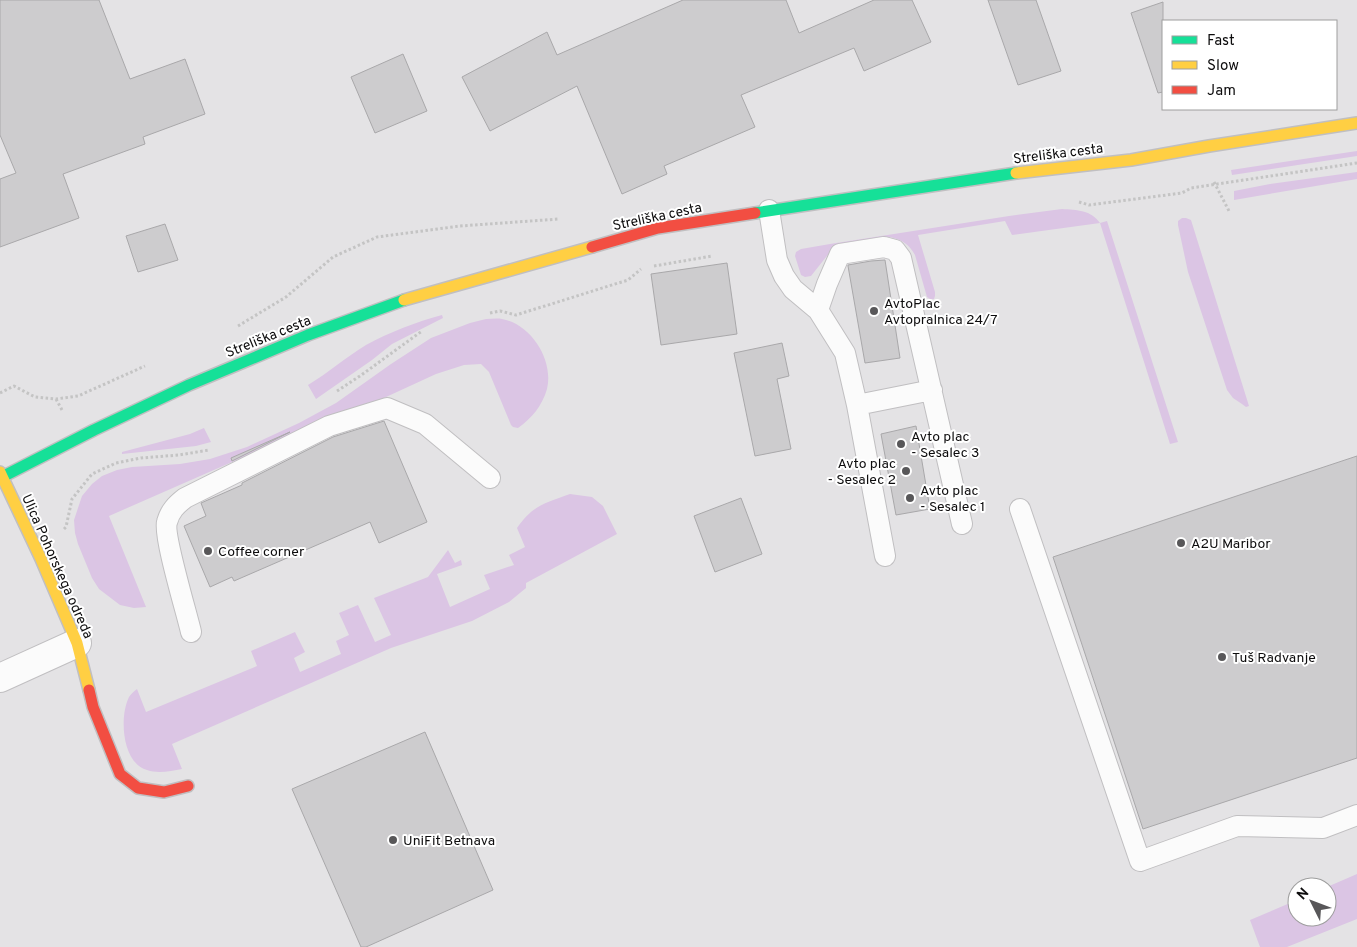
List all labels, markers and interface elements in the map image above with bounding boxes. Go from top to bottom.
legend [1162,20,1337,110]
text: Fast [1207,32,1235,51]
text: Slow [1207,57,1239,76]
text: Jam [1207,82,1236,101]
street label: Streliška cesta [1012,141,1104,168]
street label: Streliška cesta [611,200,703,235]
place label: AvtoPlac Avtopralnica 24/7 [884,296,998,329]
marker: AvtoPlac Avtopralnica 24/7 [868,305,880,317]
street label: Streliška cesta [223,313,314,362]
place label: Avto plac - Sesalec 3 [911,429,979,462]
marker: Avto plac - Sesalec 3 [895,438,907,450]
place label: Avto plac - Sesalec 2 [827,456,896,489]
marker: Avto plac - Sesalec 2 [900,465,912,477]
place label: Avto plac - Sesalec 1 [920,483,985,516]
street label: Ulica Pohorskega odreda [17,492,96,641]
marker: Avto plac - Sesalec 1 [904,492,916,504]
place label: A2U Maribor [1191,536,1271,553]
marker: A2U Maribor [1175,537,1187,549]
place label: Coffee corner [218,544,305,561]
marker: Coffee corner [202,545,214,557]
place label: Tuš Radvanje [1232,650,1316,667]
marker: Tuš Radvanje [1216,651,1228,663]
place label: UniFit Betnava [403,833,495,850]
marker: UniFit Betnava [387,834,399,846]
north arrow [1287,877,1337,927]
text: N [1294,885,1313,904]

